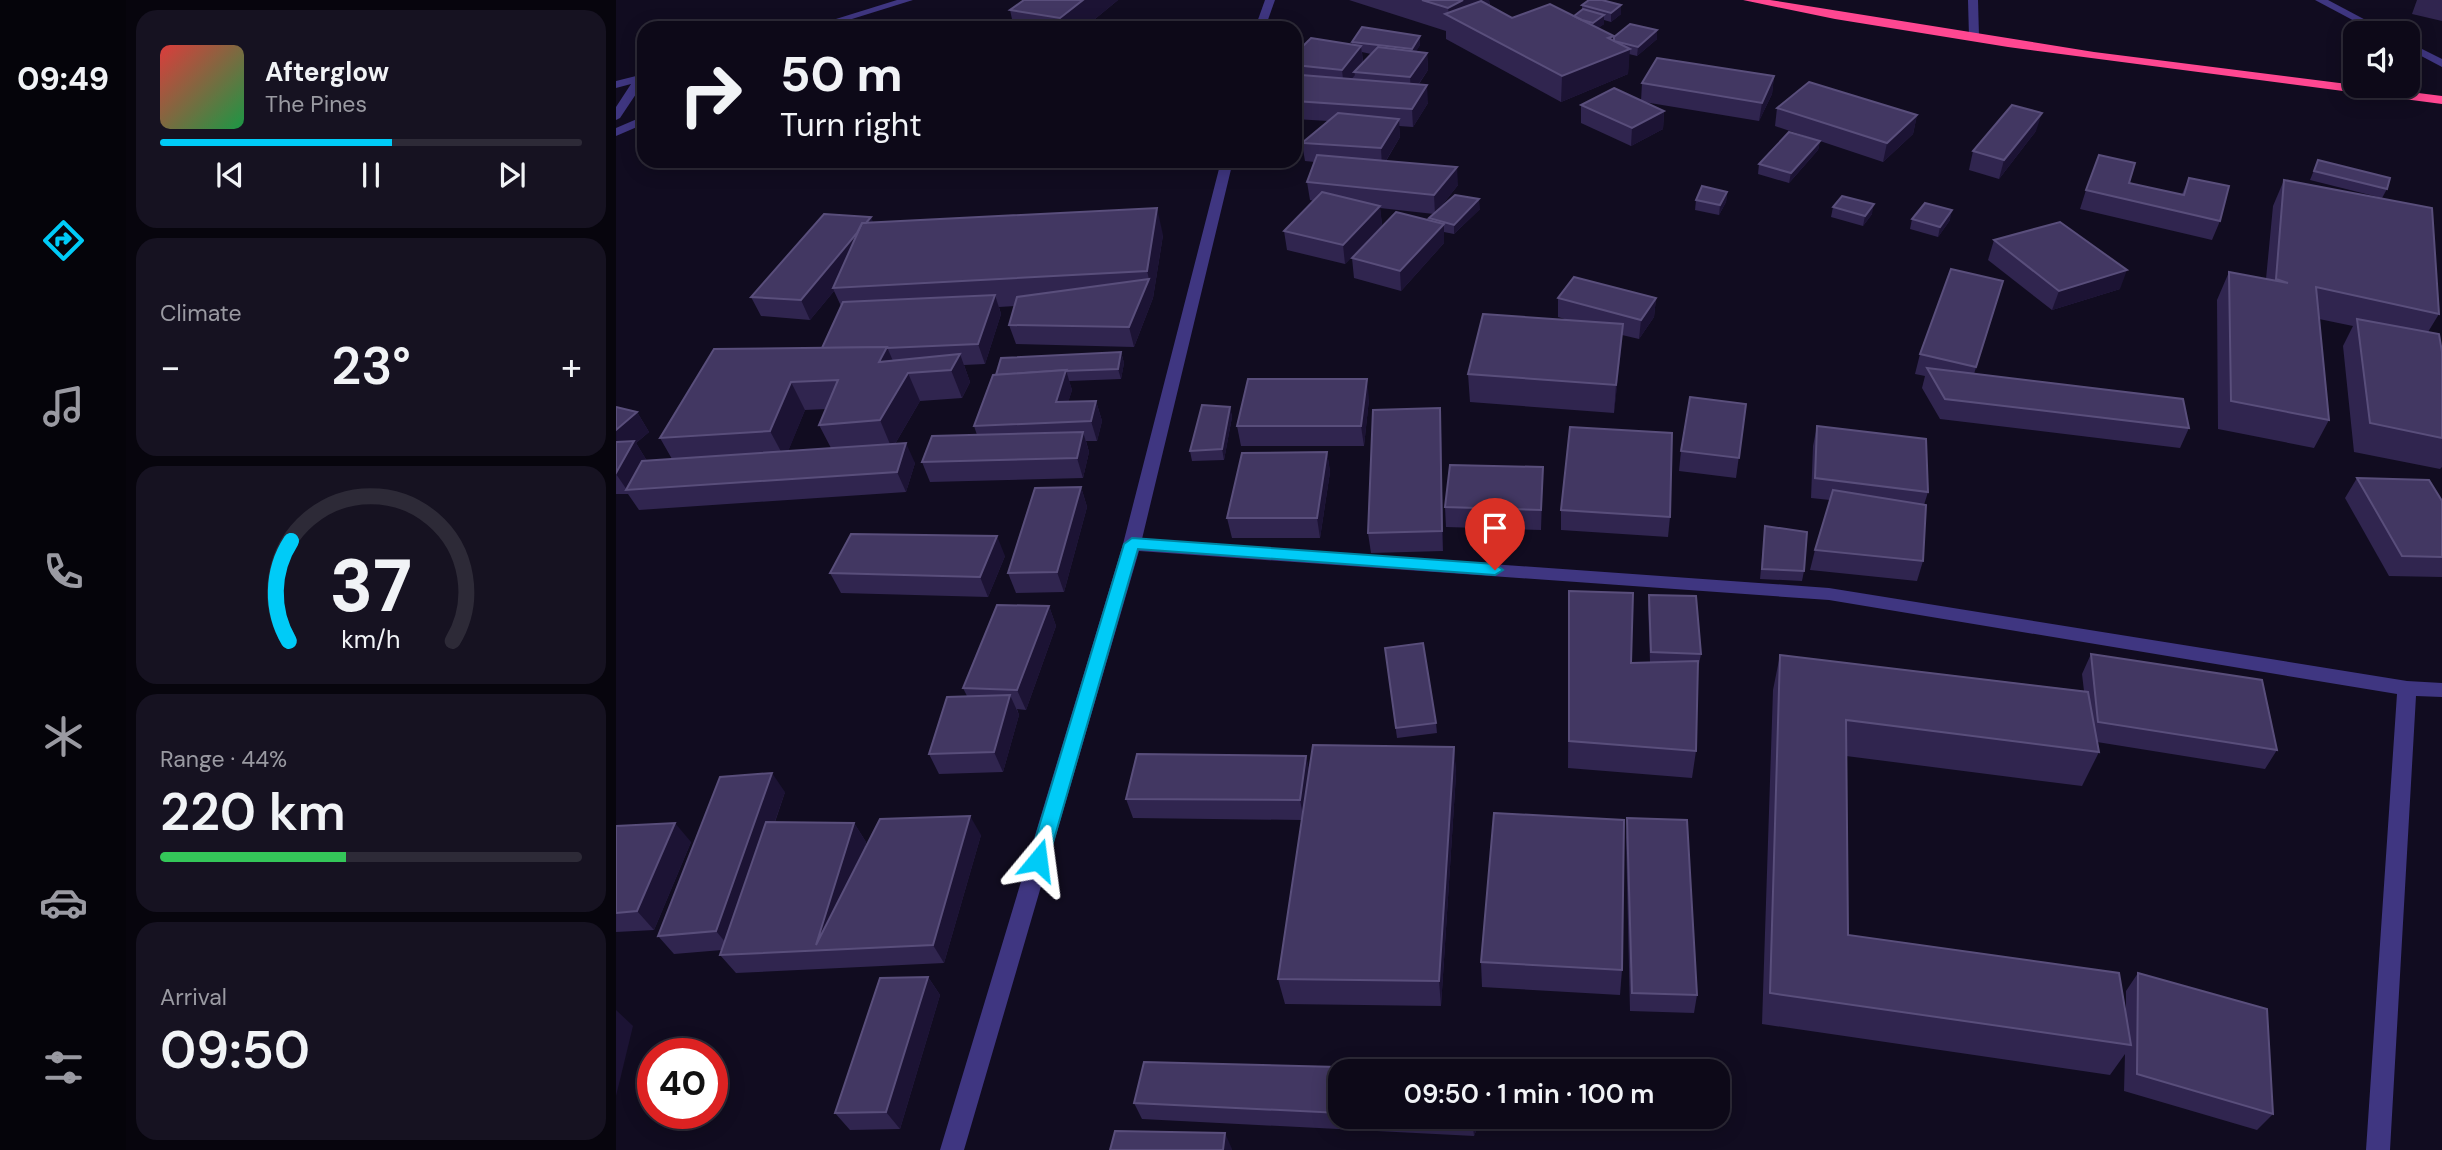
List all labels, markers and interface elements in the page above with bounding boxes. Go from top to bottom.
map controls [2343,21,2420,98]
button: sound [2343,21,2420,98]
text: 50 m [780,42,903,106]
icon: right [665,49,756,140]
text: Afterglow [265,55,389,89]
text: 09:49 [17,58,109,100]
text: The Pines [265,89,367,119]
text: Turn right [780,104,922,146]
icon: previous [211,156,249,194]
icon: pause [352,156,390,194]
icon: next [493,156,531,194]
icon: directions [39,216,88,265]
text: Climate [160,298,242,328]
text: 23° [331,332,411,400]
text: − [160,342,181,392]
text: + [561,342,582,392]
icon: music [39,382,88,431]
pin [1465,498,1525,570]
icon: arrive [1476,509,1514,547]
text: 37 [330,539,412,634]
icon: phone [39,547,88,596]
text: km/h [341,623,401,656]
icon: climate [39,712,88,761]
text: Range · 44% [160,744,287,774]
text: 220 km [160,778,346,846]
position arrow [1001,823,1075,897]
icon: car [39,878,88,927]
text: Arrival [160,982,227,1012]
text: 09:50 [160,1016,310,1084]
speed limit sign: 40 [637,1038,728,1129]
icon: filters [39,1043,88,1092]
text: 09:50 · 1 min · 100 m [1404,1077,1654,1111]

